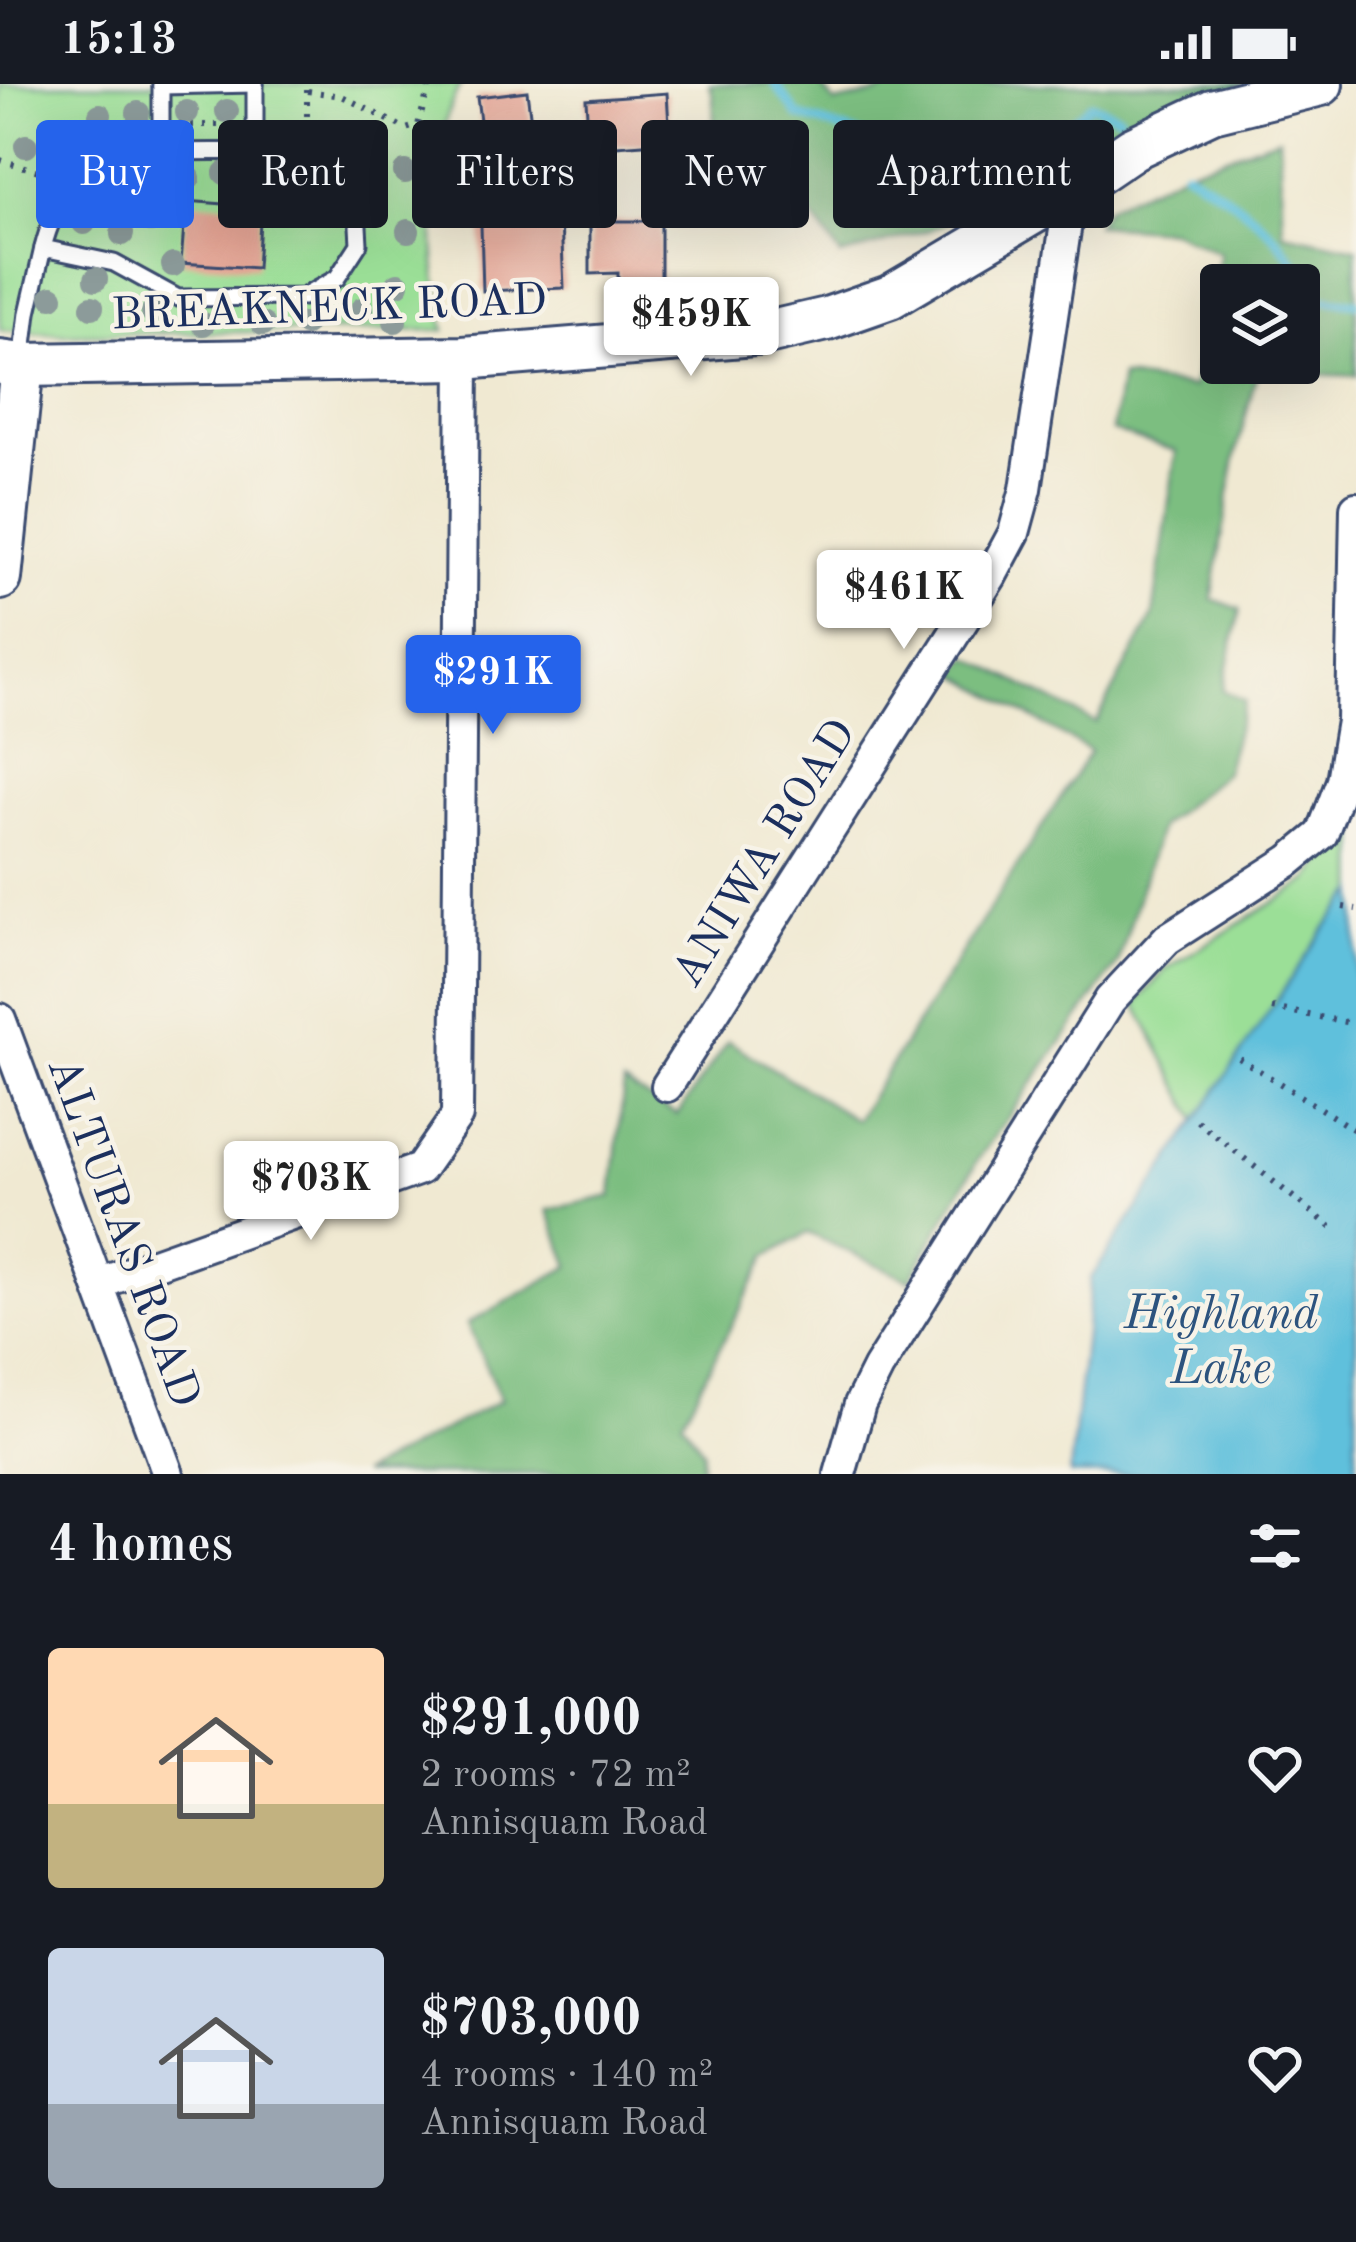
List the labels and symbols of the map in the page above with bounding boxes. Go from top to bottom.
pin: $459K [607,277,775,379]
street label: BREAKNECK ROAD [111,279,548,340]
pin: $461K [820,550,988,652]
pin: $291K [409,635,577,737]
street label: ANIWA ROAD [666,713,866,996]
street label: ALTURAS ROAD [37,1051,206,1414]
pin: $703K [227,1141,395,1243]
water label: Highland Lake [1123,1291,1319,1394]

